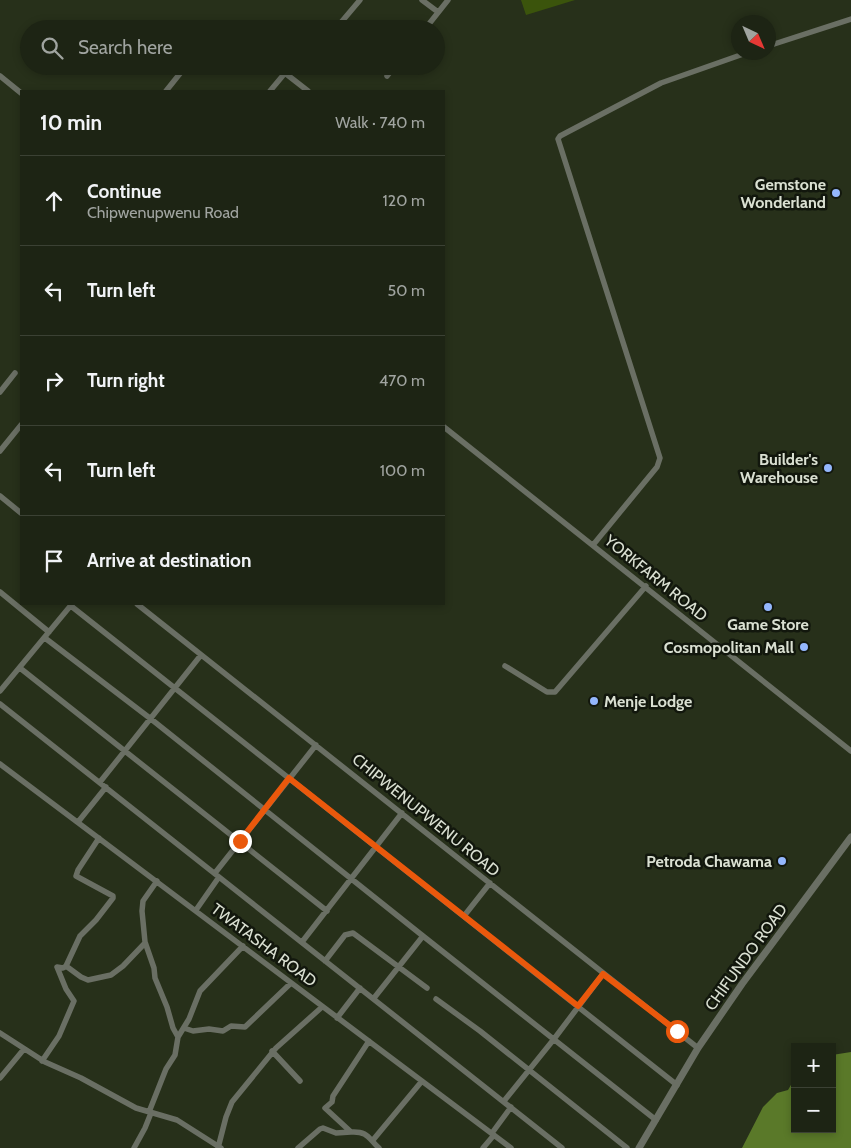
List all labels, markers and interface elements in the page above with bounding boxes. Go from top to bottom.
north arrow [731,15,776,60]
search box [20,20,445,75]
icon: search [38,34,66,62]
text: Search here [78,36,172,59]
text: 10 min [40,110,102,135]
text: Walk · 740 m [335,113,425,132]
place label: Gemstone Wonderland [740,175,826,212]
text: Continue [87,180,161,203]
icon: ahead [40,187,68,215]
marker: Gemstone Wonderland [830,187,842,199]
text: 120 m [383,191,425,210]
text: Chipwenupwenu Road [87,203,239,222]
icon: left [40,277,68,305]
text: Turn left [87,279,155,302]
text: 50 m [388,281,425,300]
icon: right [40,367,68,395]
text: Turn right [87,369,165,392]
text: 470 m [379,371,425,390]
place label: Builder's Warehouse [740,450,818,487]
icon: left [40,457,68,485]
text: Turn left [87,459,155,482]
text: 100 m [380,461,425,480]
marker: Builder's Warehouse [822,462,834,474]
street label: YORKFARM ROAD [600,530,711,625]
icon: arrive [40,547,68,575]
text: Arrive at destination [87,549,251,572]
marker: Game Store [762,601,774,613]
place label: Game Store [727,615,809,634]
place label: Cosmopolitan Mall [664,638,794,657]
marker: Cosmopolitan Mall [798,641,810,653]
place label: Menje Lodge [604,692,692,711]
marker: Menje Lodge [588,695,600,707]
street label: CHIPWENUPWENU ROAD [348,750,504,880]
route end [229,830,252,853]
place label: Petroda Chawama [646,852,772,871]
marker: Petroda Chawama [776,855,788,867]
street label: TWATASHA ROAD [208,899,320,991]
street label: CHIFUNDO ROAD [701,900,791,1014]
route start [666,1020,689,1043]
map controls [791,1043,836,1133]
button: + [791,1043,836,1088]
button: − [791,1088,836,1133]

